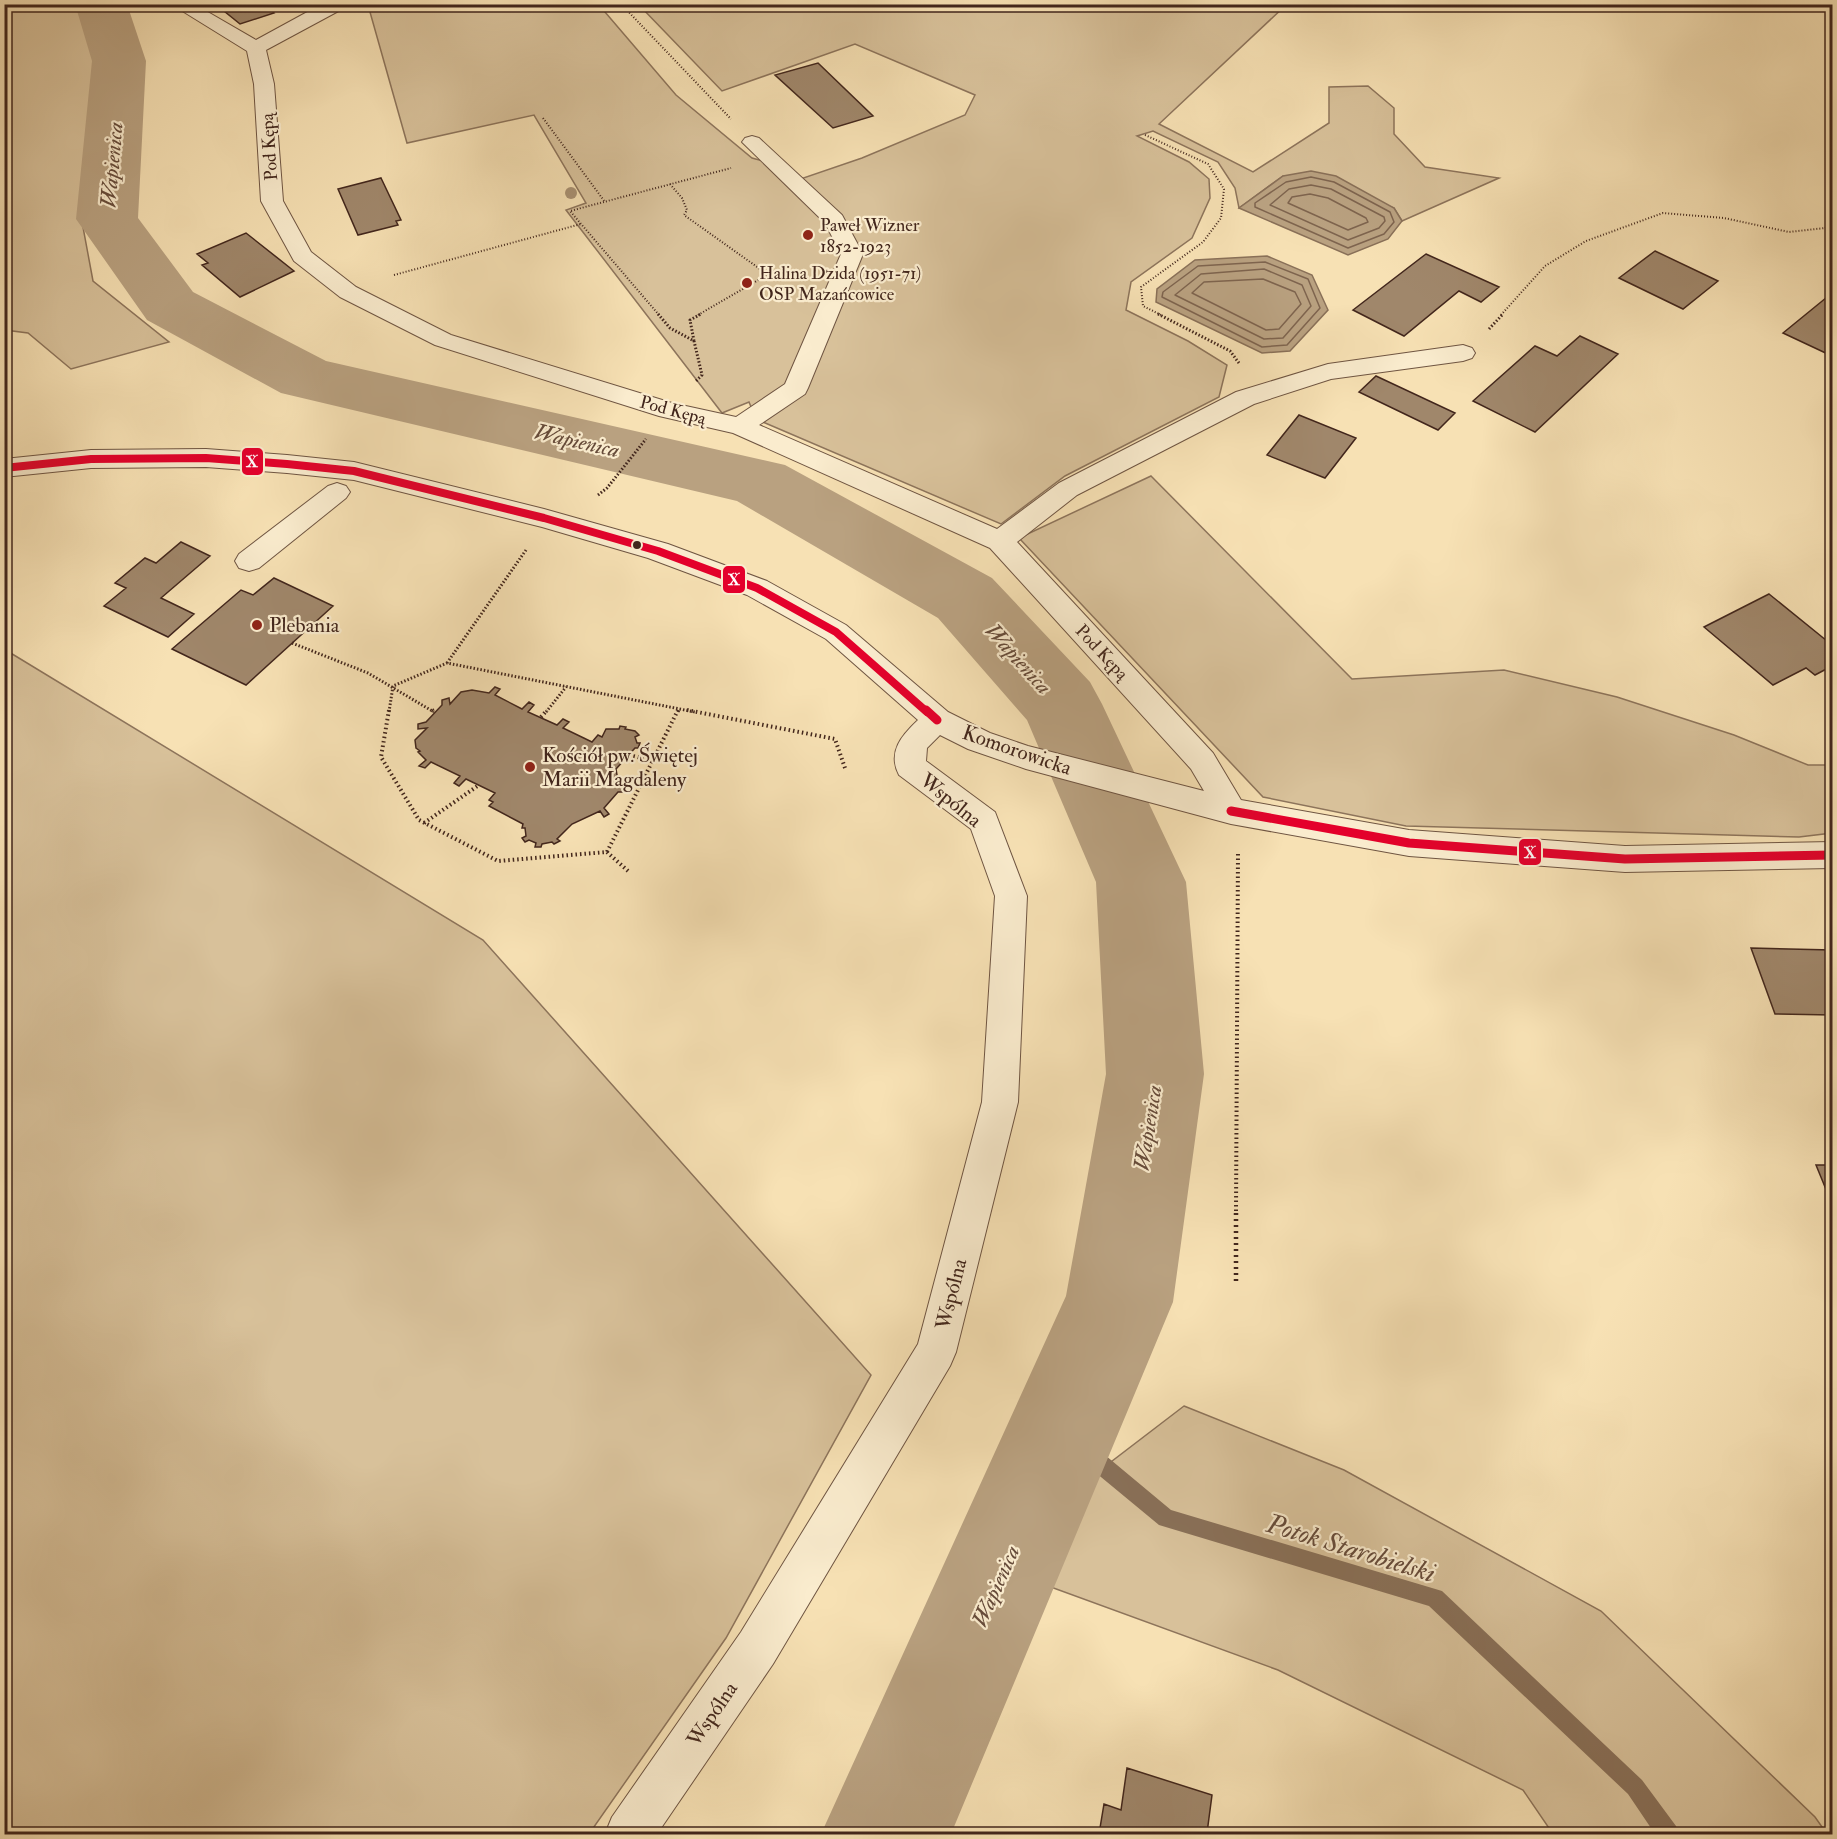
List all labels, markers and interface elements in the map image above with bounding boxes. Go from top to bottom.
street label: Pod Kępą [256,111,283,182]
water label: Wapienica [94,121,130,209]
place label: Paweł Wizner 1852-1923 [820,214,920,258]
marker: Paweł Wizner 1852-1923 [801,228,815,242]
place label: Halina Dzida (1951-71) OSP Mazańcowice [759,262,921,306]
marker: Halina Dzida (1951-71) OSP Mazańcowice [740,276,754,290]
street label: Pod Kępą [637,391,710,431]
water label: Wapienica [531,418,622,464]
line badge: X [241,447,264,476]
text: X [246,452,259,472]
unlabelled marker [631,539,643,551]
line badge: X [722,565,746,594]
text: X [728,570,741,590]
place label: Plebania [269,612,340,639]
water label: Wapienica [979,617,1058,700]
marker: Plebania [250,618,264,632]
street label: Pod Kępą [1070,620,1134,686]
street label: Komorowicka [959,719,1075,782]
place label: Kościół pw. Świętej Marii Magdaleny [542,742,698,793]
marker: Kościół pw. Świętej Marii Magdaleny [523,760,537,774]
street label: Wspólna [913,766,988,834]
line badge: X [1518,838,1542,866]
text: X [1524,843,1537,863]
water label: Wapienica [1127,1083,1169,1173]
street label: Wspólna [929,1255,973,1333]
water label: Potok Starobielski [1261,1507,1439,1590]
water label: Wapienica [966,1541,1026,1632]
street label: Wspólna [680,1676,744,1753]

